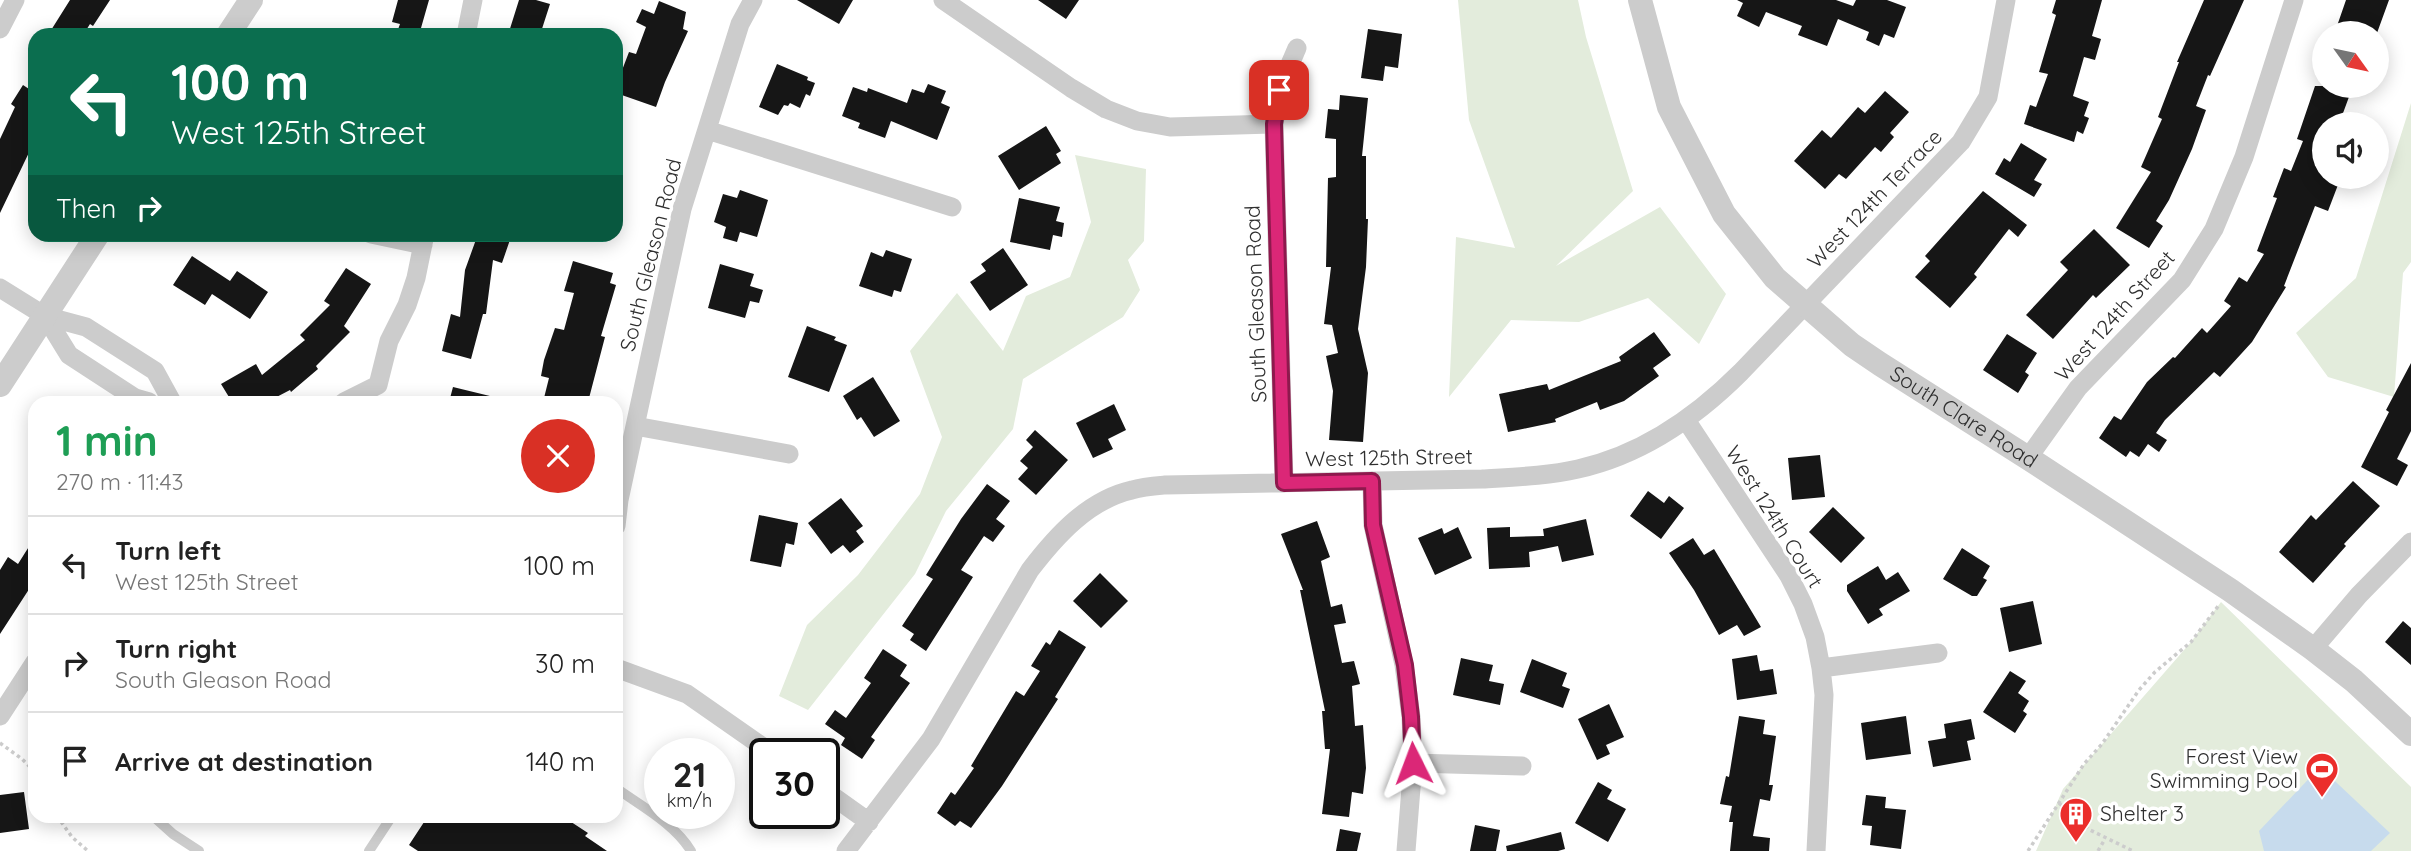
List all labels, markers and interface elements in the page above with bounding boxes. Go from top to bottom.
north arrow [2312,21,2389,98]
map controls [2312,21,2389,189]
text: 100 m [171,51,309,112]
icon: left [56,56,147,147]
pin [1249,60,1309,120]
icon: arrive [1260,71,1298,109]
text: West 125th Street [171,112,426,152]
button: sound [2312,112,2389,189]
street label: West 124th Terrace [1801,123,1947,273]
street label: South Gleason Road [614,156,687,354]
icon: right [130,189,168,227]
text: Then [56,192,116,225]
street label: South Gleason Road [1239,205,1271,403]
street label: West 124th Street [2049,245,2180,386]
street label: South Clare Road [1885,360,2043,473]
text: 1 min [56,414,158,467]
button: close [521,419,595,493]
street label: West 124th Court [1721,440,1829,592]
street label: West 125th Street [1305,443,1473,471]
text: 270 m · 11:43 [56,467,184,496]
text: Turn left [115,534,222,567]
icon: left [56,546,94,584]
text: 100 m [524,549,595,582]
text: West 125th Street [115,567,299,596]
text: Turn right [115,632,237,665]
icon: right [56,644,94,682]
text: 30 m [535,647,595,680]
text: South Gleason Road [115,665,331,694]
position arrow [1376,726,1450,800]
speed limit sign: 30 [749,738,840,829]
icon: arrive [56,742,94,780]
place label: Forest View Swimming Pool [2150,743,2298,793]
text: Arrive at destination [115,745,373,778]
text: 140 m [526,745,595,778]
sports icon: Forest View Swimming Pool [2303,750,2341,799]
text: 21 [673,752,706,796]
text: km/h [667,789,712,812]
building icon: Shelter 3 [2057,795,2095,844]
place label: Shelter 3 [2100,800,2184,826]

